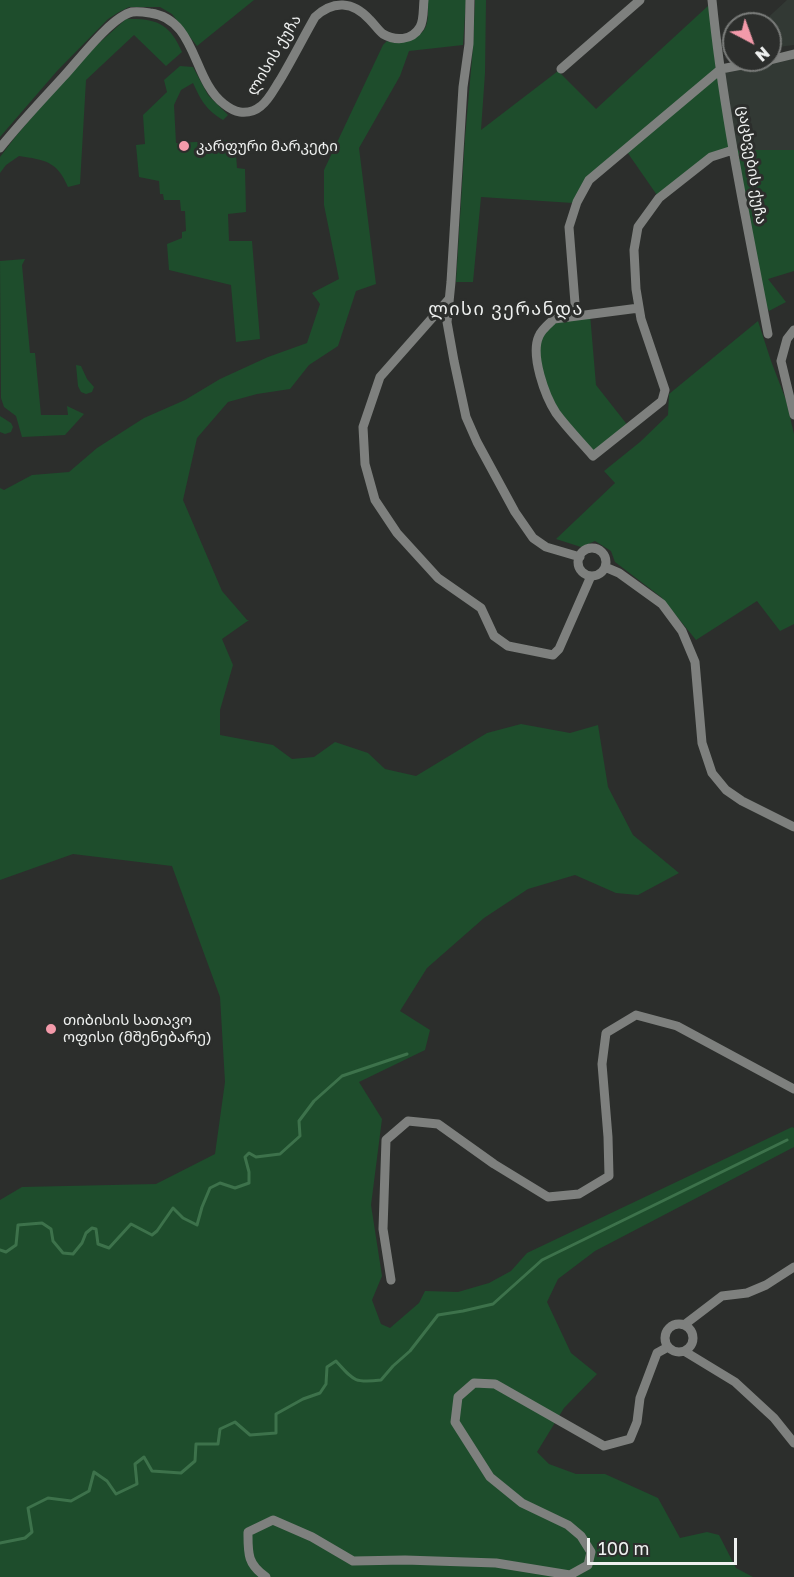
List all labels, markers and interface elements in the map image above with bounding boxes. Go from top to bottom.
street label: ლისის ქუჩა [243,12,305,98]
north arrow [722,12,782,72]
text: N [751,43,774,66]
street label: ცაცხვების ქუჩა [734,104,770,226]
place label: კარფური მარკეტი [196,137,338,155]
marker: კარფური მარკეტი [177,139,191,153]
district label: ლისი ვერანდა [428,298,584,320]
place label: თიბისის სათავო ოფისი (მშენებარე) [63,1011,212,1046]
marker: თიბისის სათავო ოფისი (მშენებარე) [44,1022,58,1036]
scale bar [590,1526,740,1564]
text: 100 m [598,1537,649,1559]

